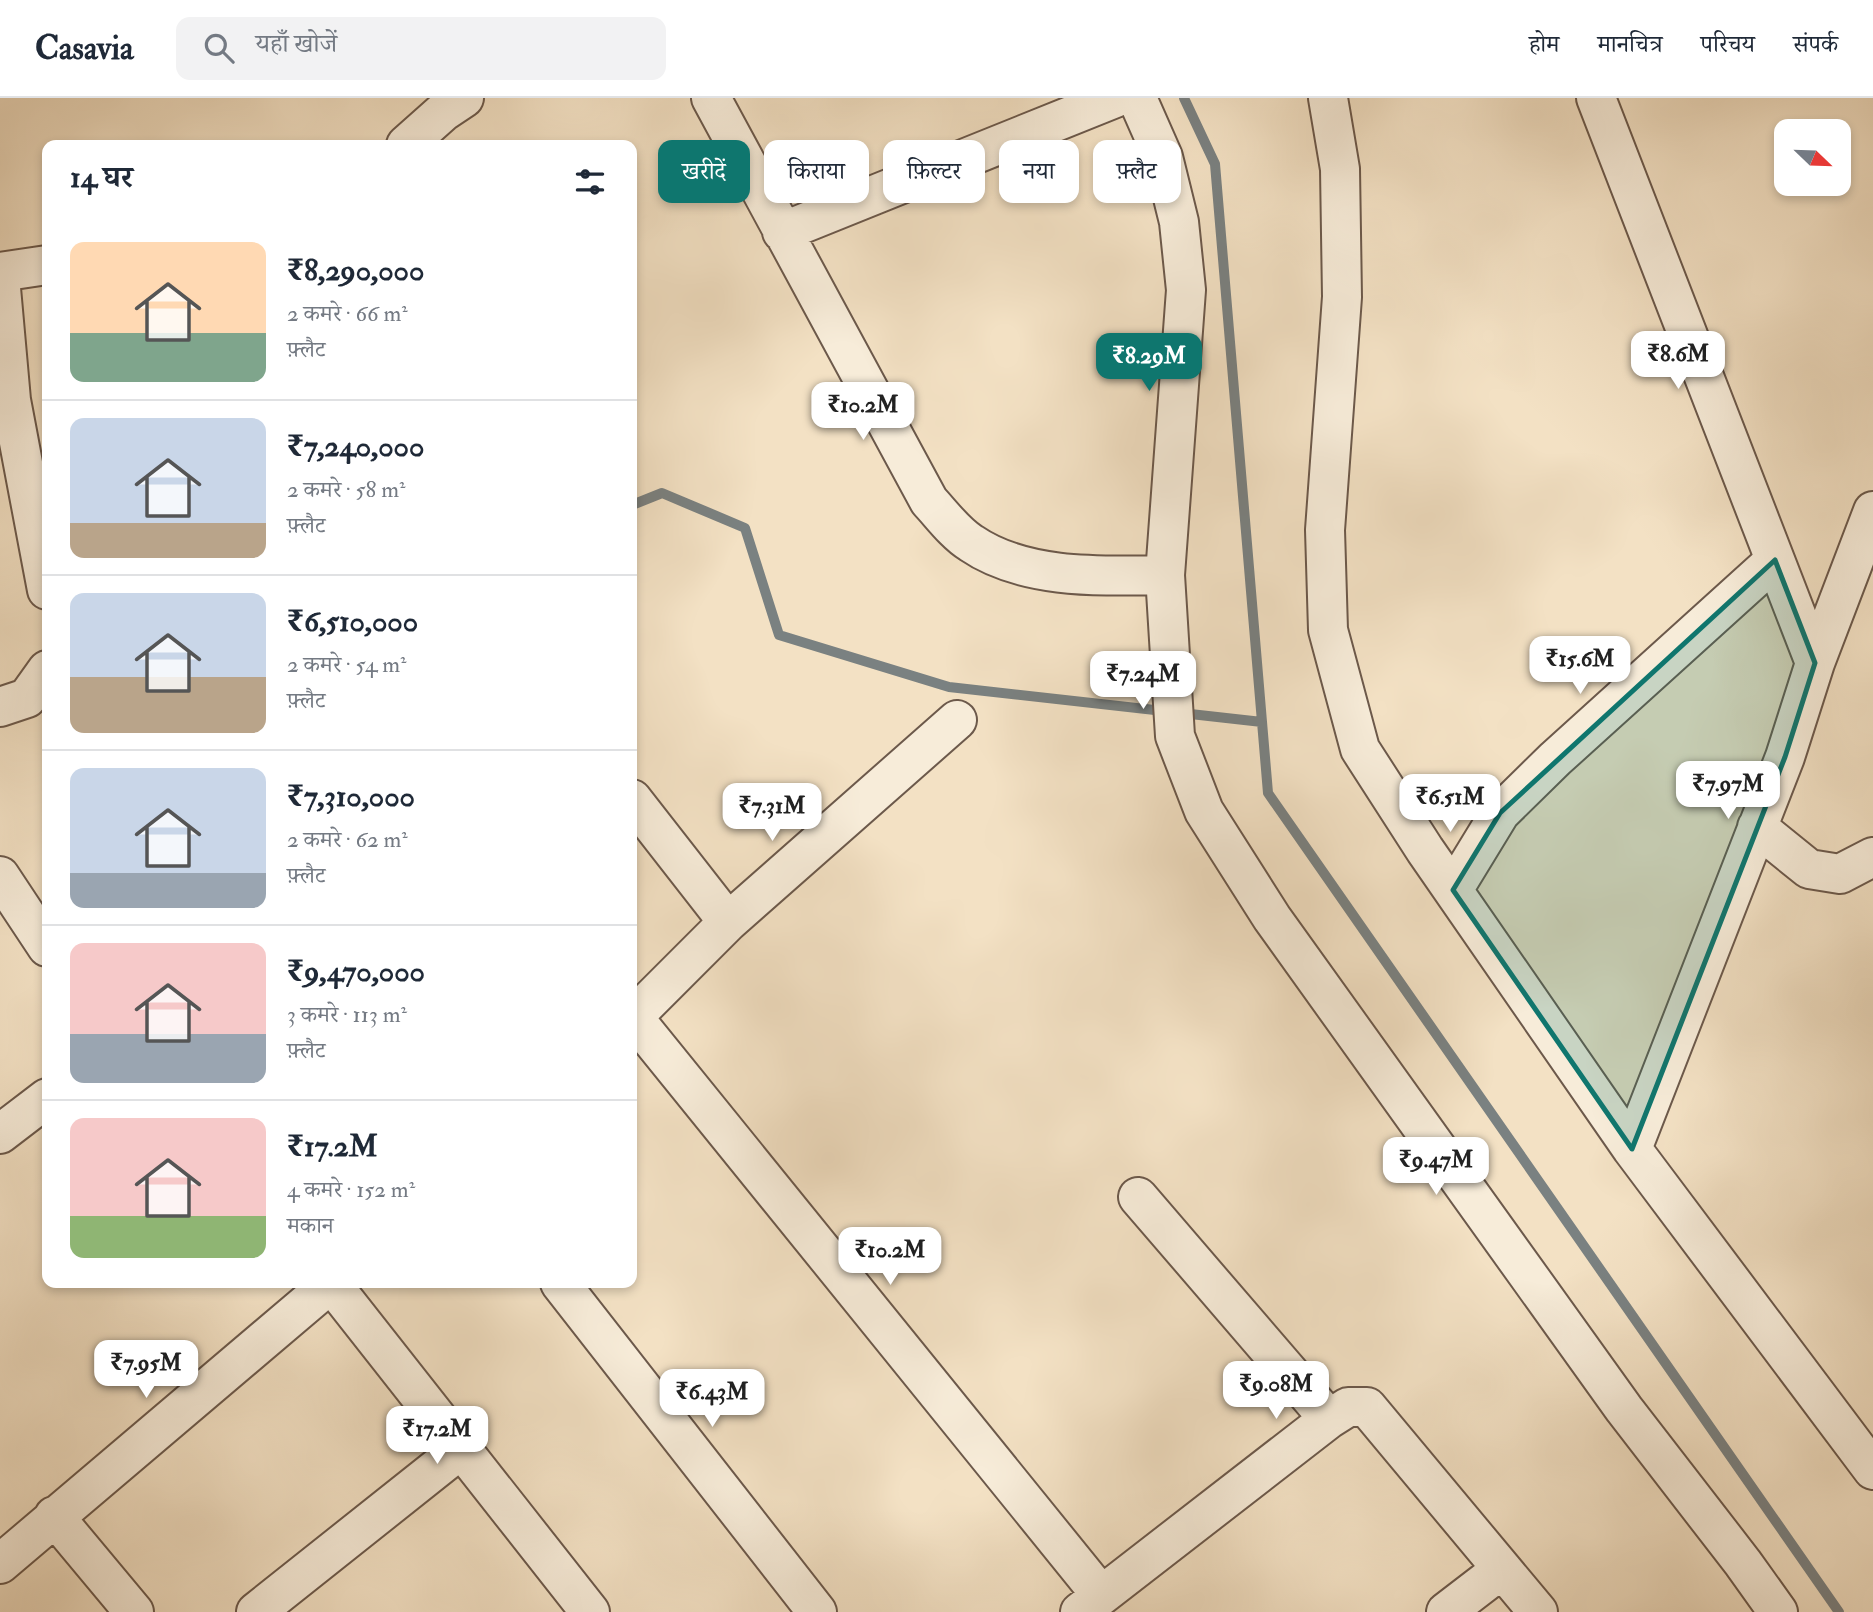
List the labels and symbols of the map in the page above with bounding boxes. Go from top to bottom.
north arrow [1774,119,1852,196]
pin: ₹8.6M [1629,331,1727,391]
pin: ₹8.29M [1092,334,1206,393]
pin: ₹10.2M [806,382,920,442]
pin: ₹15.6M [1523,636,1637,696]
pin: ₹7.24M [1086,652,1200,711]
pin: ₹7.97M [1671,762,1785,821]
pin: ₹6.51M [1393,774,1507,834]
pin: ₹7.31M [715,784,829,843]
pin: ₹9.47M [1379,1138,1493,1197]
pin: ₹10.2M [833,1228,947,1287]
pin: ₹7.95M [89,1340,203,1400]
pin: ₹9.08M [1219,1362,1333,1421]
pin: ₹6.43M [655,1370,769,1429]
pin: ₹17.2M [380,1406,494,1466]

